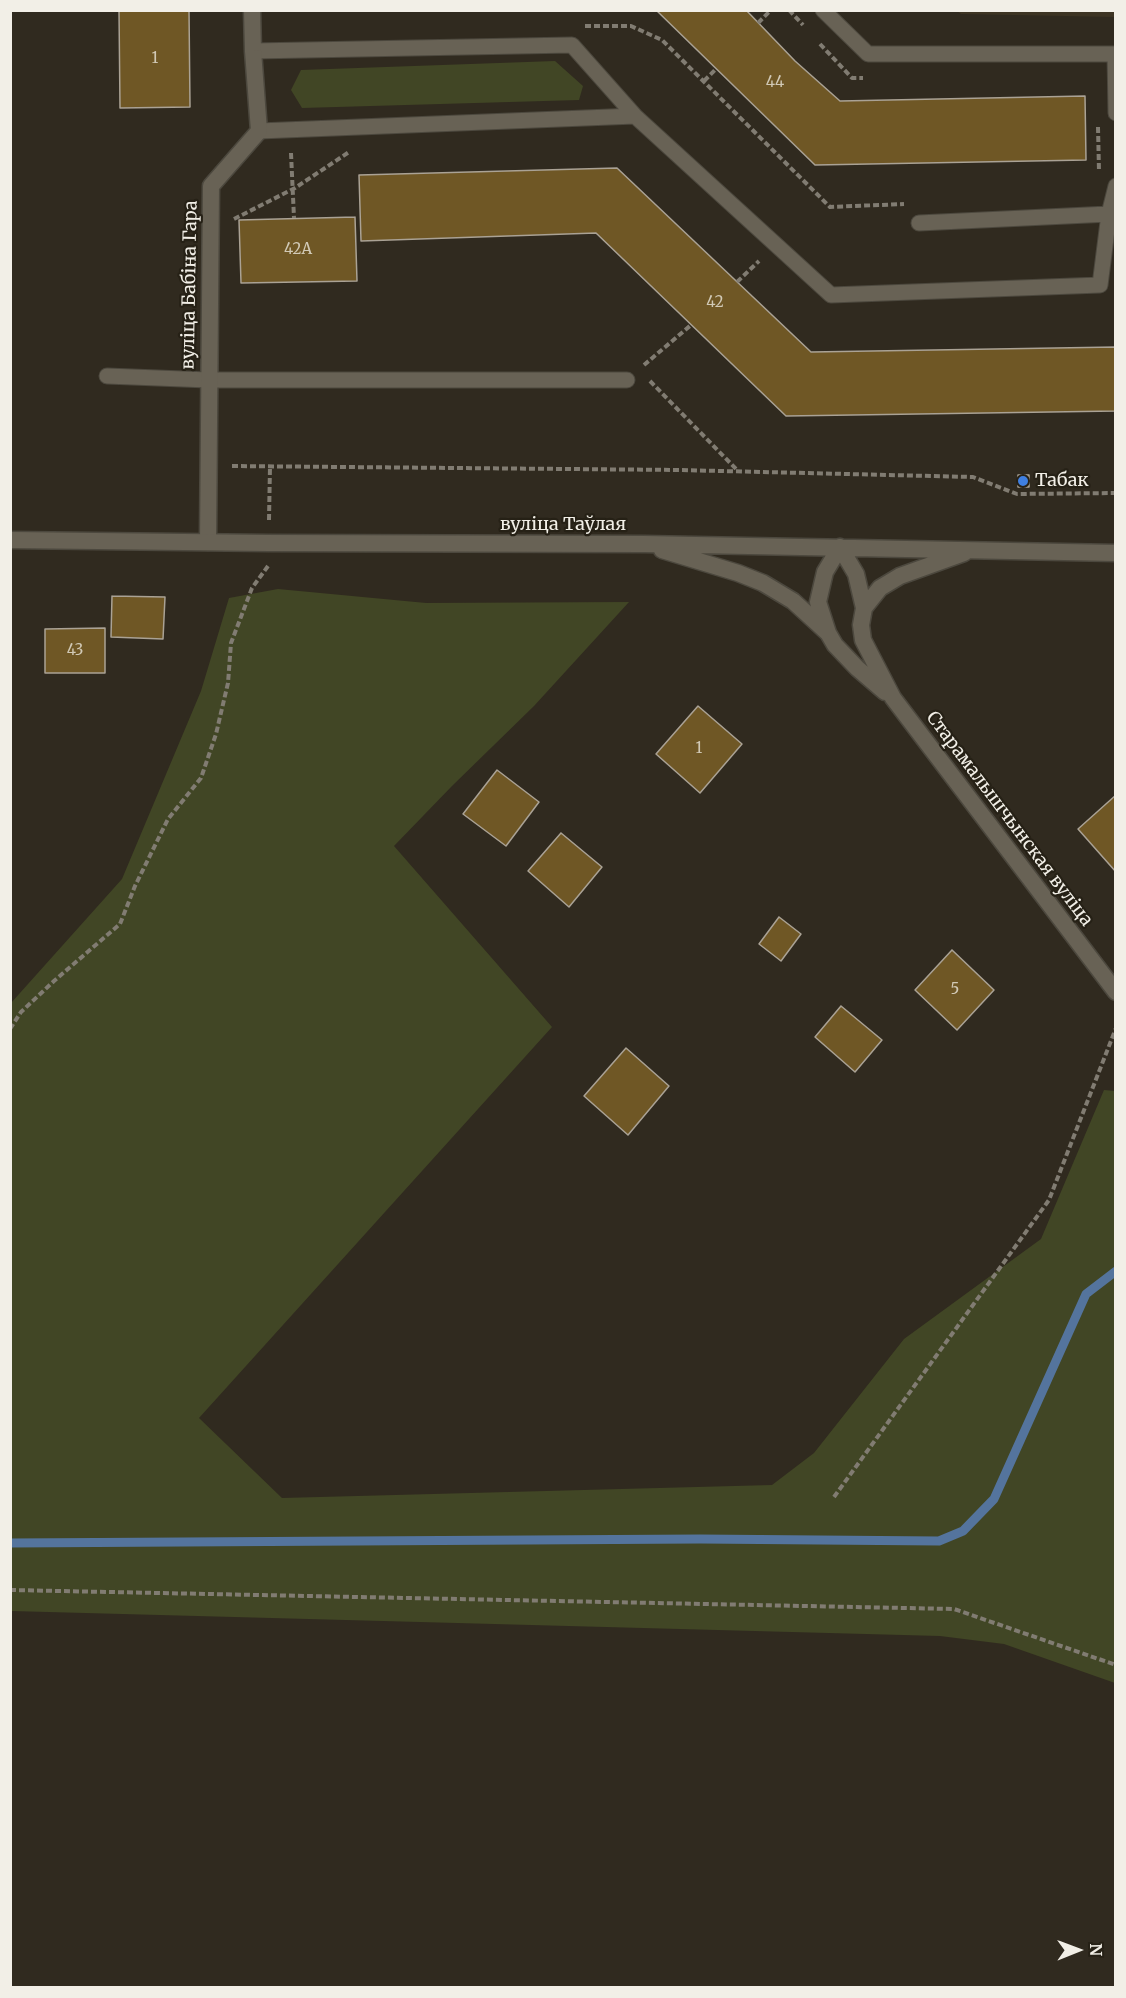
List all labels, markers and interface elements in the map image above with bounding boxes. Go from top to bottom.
house number: 1 [152,50,158,68]
house number: 44 [766,74,784,92]
street label: вуліца Бабіна Гара [178,200,202,370]
house number: 42А [284,241,312,259]
house number: 42 [706,294,724,312]
place label: Табак [1035,470,1089,492]
marker: Табак [1016,474,1030,488]
street label: вуліца Таўлая [500,514,626,536]
house number: 43 [67,642,83,660]
street label: Старамалышчынская вуліца [921,707,1097,931]
house number: 1 [696,740,702,758]
house number: 5 [951,981,959,999]
north arrow [1048,1920,1108,1980]
text: N [1086,1943,1106,1956]

